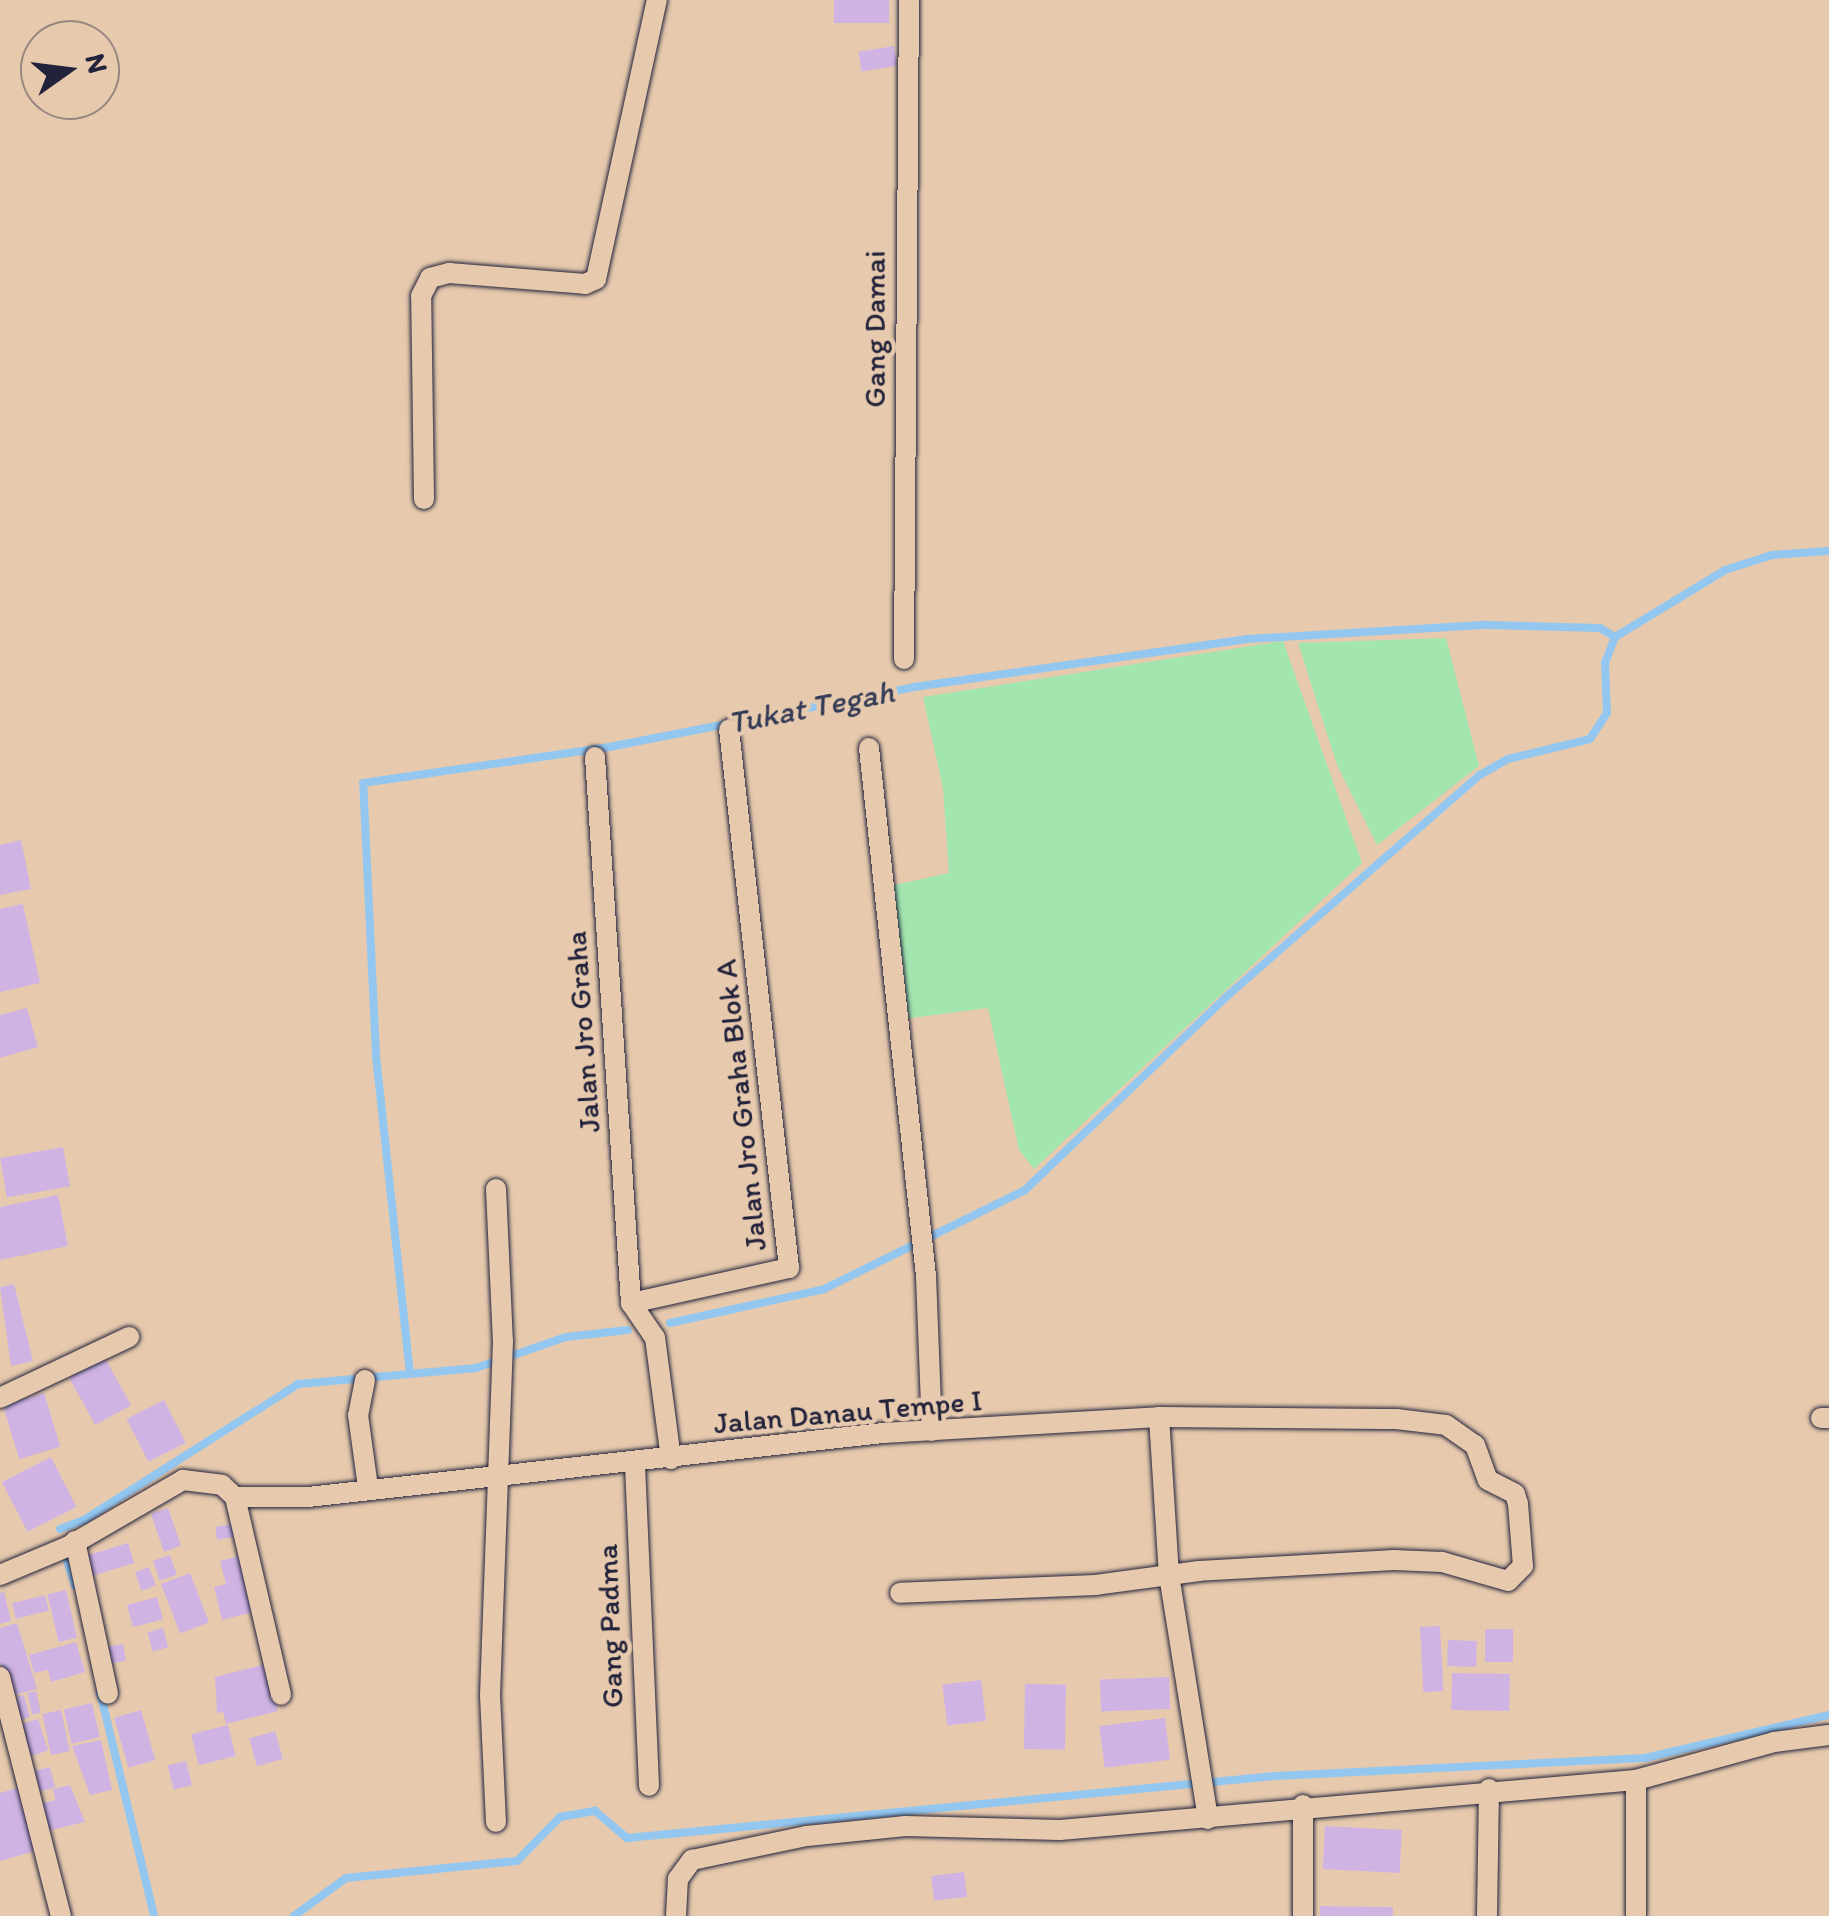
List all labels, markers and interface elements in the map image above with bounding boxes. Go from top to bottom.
north arrow [20,20,120,120]
text: N [78,50,116,77]
street label: Gang Damai [857,250,893,408]
water label: Tukat Tegah [727,673,895,741]
street label: Jalan Jro Graha [558,930,608,1134]
street label: Jalan Jro Graha Blok A [708,957,774,1253]
street label: Jalan Danau Tempe I [714,1382,982,1442]
street label: Gang Padma [589,1544,631,1708]

